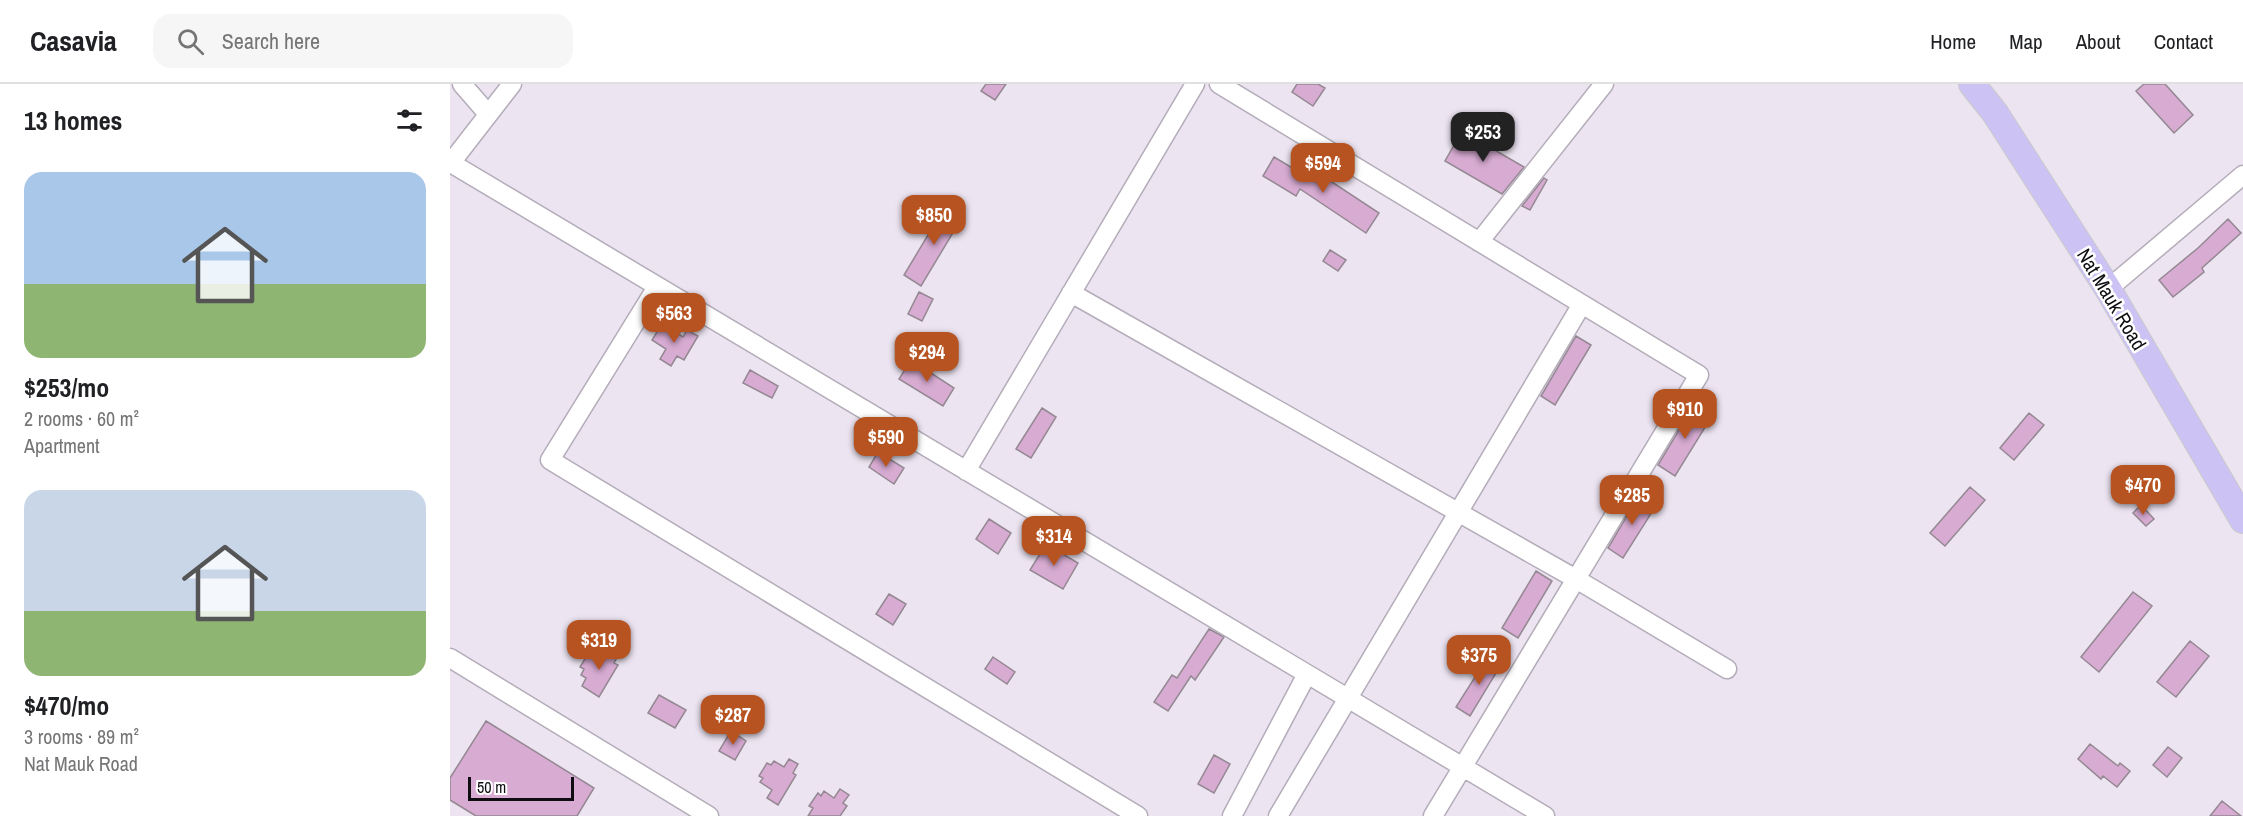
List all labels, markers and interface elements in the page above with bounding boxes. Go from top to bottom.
search box [153,14,573,68]
text: Casavia [30,22,117,60]
icon: search [174,25,207,58]
text: Search here [222,26,320,56]
text: Home [1930,27,1976,56]
text: Map [2009,27,2043,56]
text: About [2076,27,2121,56]
text: Contact [2154,27,2213,56]
text: 13 homes [24,103,122,138]
icon: filters [393,104,426,137]
pin: $253 [1447,112,1519,163]
text: $253 [1465,118,1501,145]
pin: $594 [1287,143,1359,194]
text: $594 [1305,149,1341,176]
pin: $850 [898,195,970,246]
text: $850 [916,201,952,228]
icon: home [171,211,279,319]
street label: Nat Mauk Road [2071,243,2153,355]
pin: $563 [638,293,710,344]
text: $563 [656,299,692,326]
pin: $294 [891,332,963,383]
text: $294 [909,338,945,365]
text: $253/mo [24,370,109,405]
pin: $910 [1649,389,1721,440]
text: $910 [1667,395,1703,422]
text: 2 rooms · 60 m² [24,405,139,432]
pin: $590 [850,417,922,468]
text: $590 [868,423,904,450]
text: Apartment [24,432,100,459]
pin: $470 [2107,465,2179,516]
text: $470 [2125,471,2161,498]
pin: $285 [1596,475,1668,526]
text: $285 [1614,481,1650,508]
pin: $314 [1018,516,1090,567]
text: $314 [1036,522,1072,549]
icon: home [171,529,279,637]
pin: $319 [563,620,635,671]
text: $319 [581,626,617,653]
pin: $375 [1443,635,1515,686]
text: $375 [1461,641,1497,668]
text: $470/mo [24,688,109,723]
pin: $287 [697,695,769,746]
text: $287 [715,701,751,728]
text: 3 rooms · 89 m² [24,723,139,750]
text: Nat Mauk Road [24,750,138,777]
scale bar [468,774,574,802]
text: 50 m [477,776,506,798]

